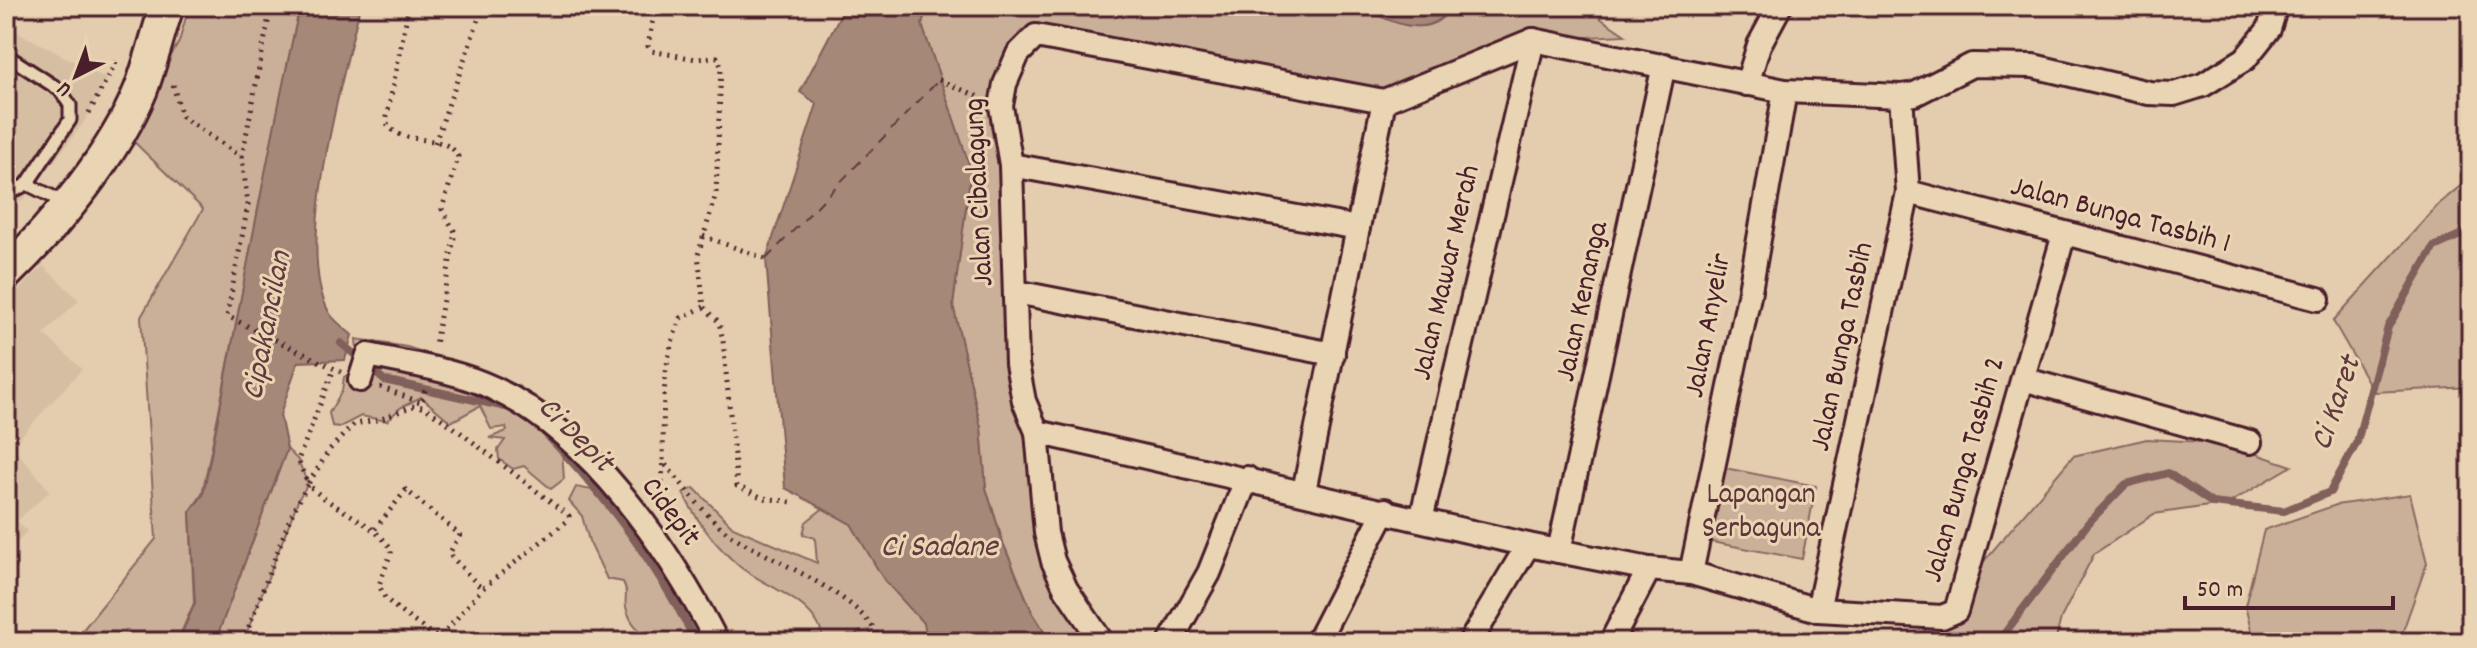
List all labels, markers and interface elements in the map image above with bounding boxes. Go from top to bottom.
north arrow [36,36,116,116]
text: U [51,73,79,103]
street label: Jalan Cibalagung [955,97,1007,287]
street label: Jalan Mawar Merah [1402,161,1494,385]
street label: Jalan Bunga Tasbih 1 [2005,167,2235,267]
street label: Jalan Kenanga [1546,217,1622,386]
street label: Jalan Bunga Tasbih [1801,238,1887,456]
water label: Cipakancilan [232,247,306,404]
street label: Jalan Anyelir [1675,250,1745,402]
water label: Ci Karet [2301,348,2377,457]
street label: Jalan Bunga Tasbih 2 [1913,352,2019,588]
water label: Ci Depit [525,387,625,487]
street label: Cidepit [628,469,710,557]
park label: Lapangan Serbaguna [1702,475,1821,552]
water label: Ci Sadane [881,526,999,572]
scale bar [2185,560,2393,610]
text: 50 m [2197,574,2243,608]

